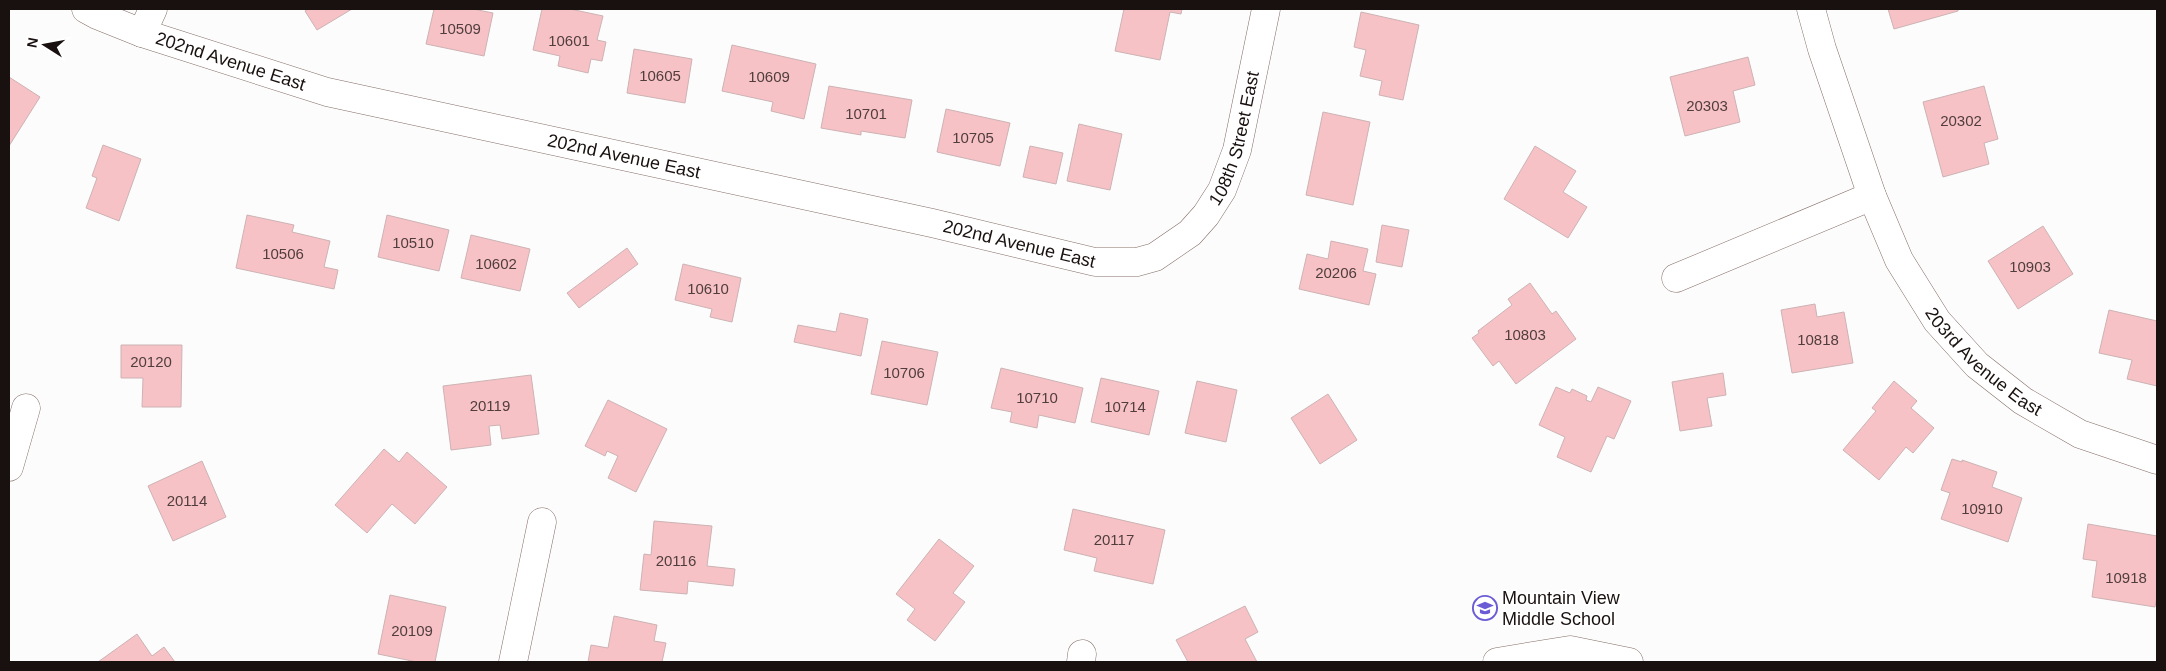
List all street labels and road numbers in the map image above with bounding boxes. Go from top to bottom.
street label: 202nd Avenue East [153,28,308,94]
street label: 108th Street East [1205,69,1263,209]
street label: 202nd Avenue East [546,130,702,183]
street label: 202nd Avenue East [941,216,1097,272]
street label: 203rd Avenue East [1921,304,2045,420]

